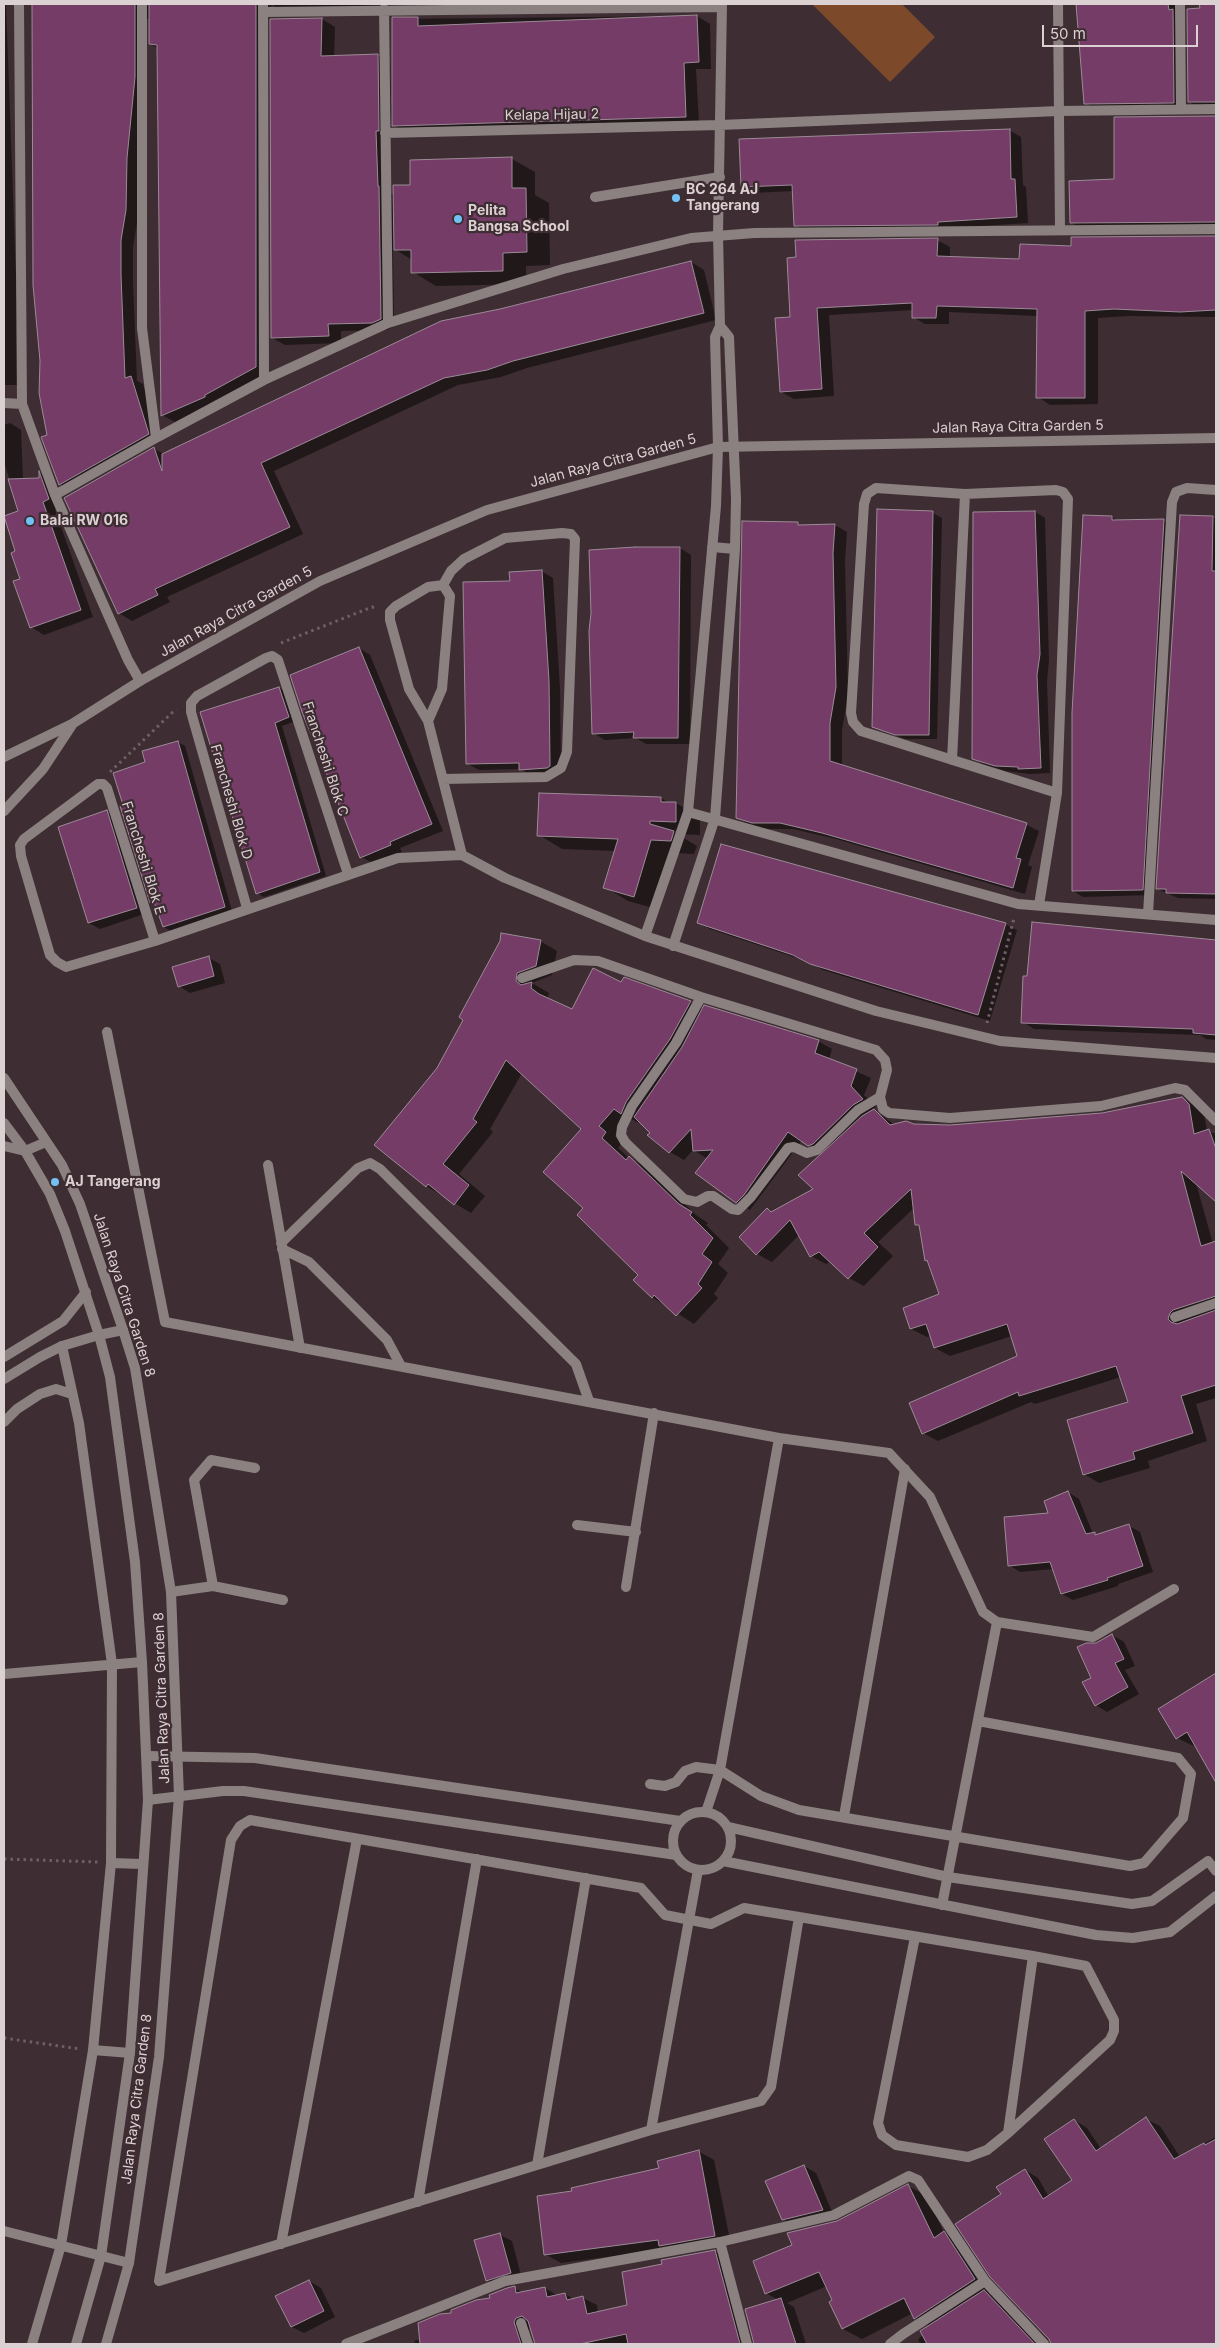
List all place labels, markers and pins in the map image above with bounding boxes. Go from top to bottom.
place label: BC 264 AJ Tangerang [686,182,760,214]
marker: BC 264 AJ Tangerang [670,192,682,204]
place label: Pelita Bangsa School [468,203,569,236]
marker: Pelita Bangsa School [452,213,464,225]
place label: Balai RW 016 [40,513,128,529]
marker: Balai RW 016 [24,515,36,527]
place label: AJ Tangerang [65,1174,160,1190]
marker: AJ Tangerang [49,1176,61,1188]

